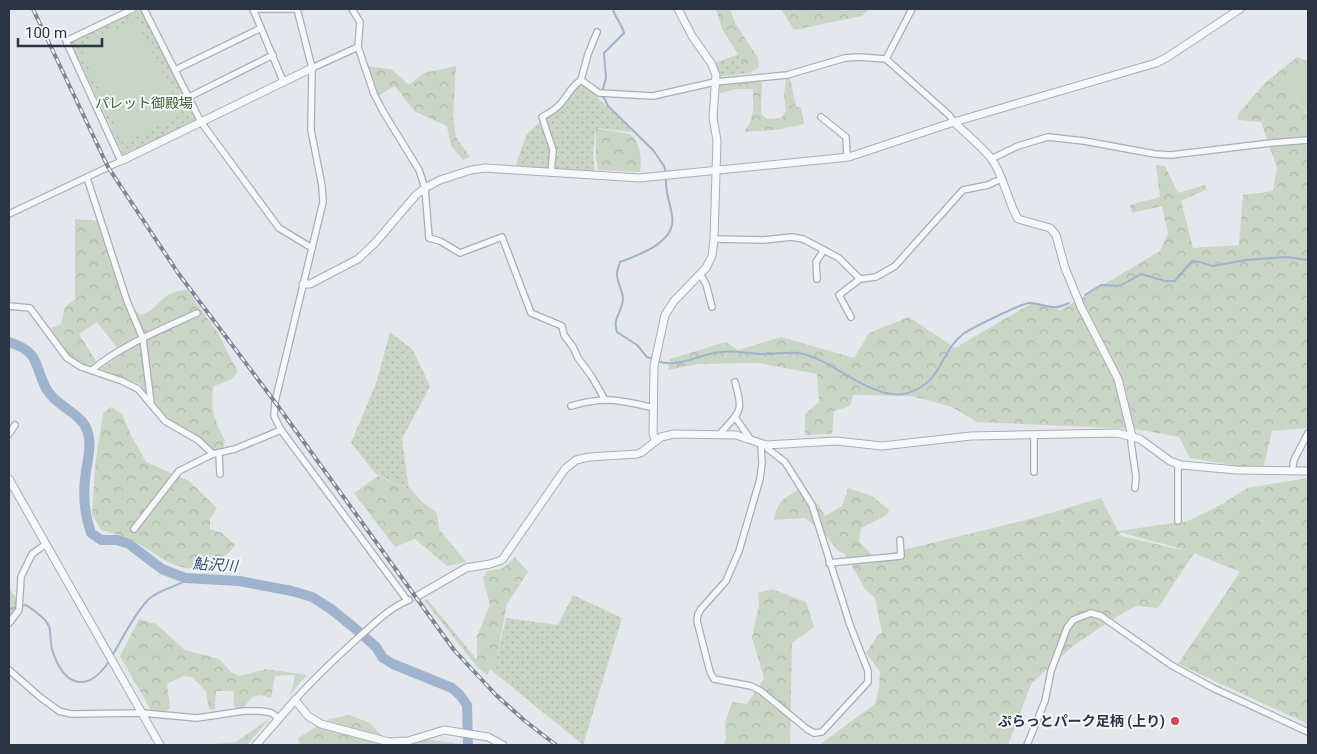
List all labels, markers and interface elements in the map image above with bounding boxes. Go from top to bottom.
scale bar [18,15,101,47]
text: 100 m [25,24,67,42]
park label: パレット御殿場 [95,95,193,111]
water label: 鮎沢川 [192,554,240,576]
place label: ぷらっとパーク足柄 (上り) [998,713,1165,730]
marker: ぷらっとパーク足柄 (上り) [1169,715,1181,727]

